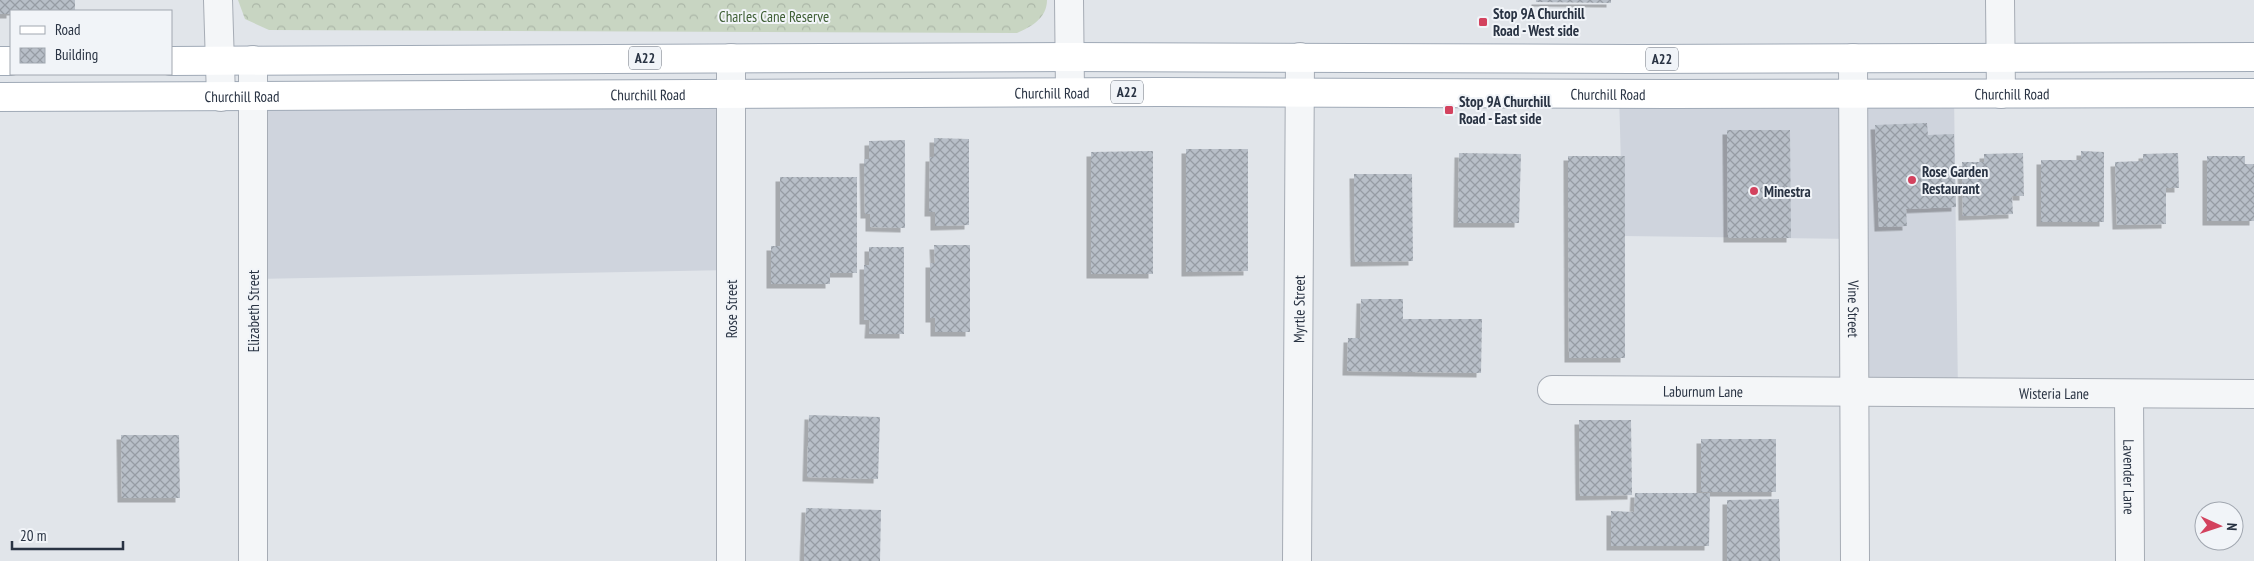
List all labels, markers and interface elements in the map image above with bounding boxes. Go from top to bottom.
place label: Stop 9A Churchill Road - West side [1493,4,1585,40]
park label: Charles Cane Reserve [719,7,829,26]
legend [10,10,172,75]
marker: Stop 9A Churchill Road - West side [1477,16,1489,28]
text: Road [55,20,81,39]
text: Building [55,45,98,64]
road number: A22 [629,46,661,70]
road number: A22 [1646,48,1678,70]
road number: A22 [1111,80,1143,104]
street label: Churchill Road [1014,83,1090,102]
street label: Churchill Road [1570,84,1646,103]
street label: Churchill Road [1974,84,2050,103]
street label: Churchill Road [610,85,686,104]
street label: Churchill Road [204,86,280,106]
place label: Stop 9A Churchill Road - East side [1459,92,1551,128]
marker: Stop 9A Churchill Road - East side [1443,104,1455,116]
place label: Rose Garden Restaurant [1922,162,1988,198]
marker: Rose Garden Restaurant [1906,174,1918,186]
place label: Minestra [1764,182,1811,201]
marker: Minestra [1748,185,1760,197]
street label: Elizabeth Street [244,270,263,352]
street label: Myrtle Street [1289,275,1308,343]
street label: Vine Street [1844,279,1864,338]
street label: Rose Street [722,280,741,338]
street label: Laburnum Lane [1663,381,1743,401]
street label: Wisteria Lane [2019,383,2089,403]
street label: Lavender Lane [2120,439,2139,515]
north arrow [2194,501,2244,551]
scale bar [12,518,124,550]
text: N [2223,522,2241,531]
text: 20 m [20,526,46,545]

